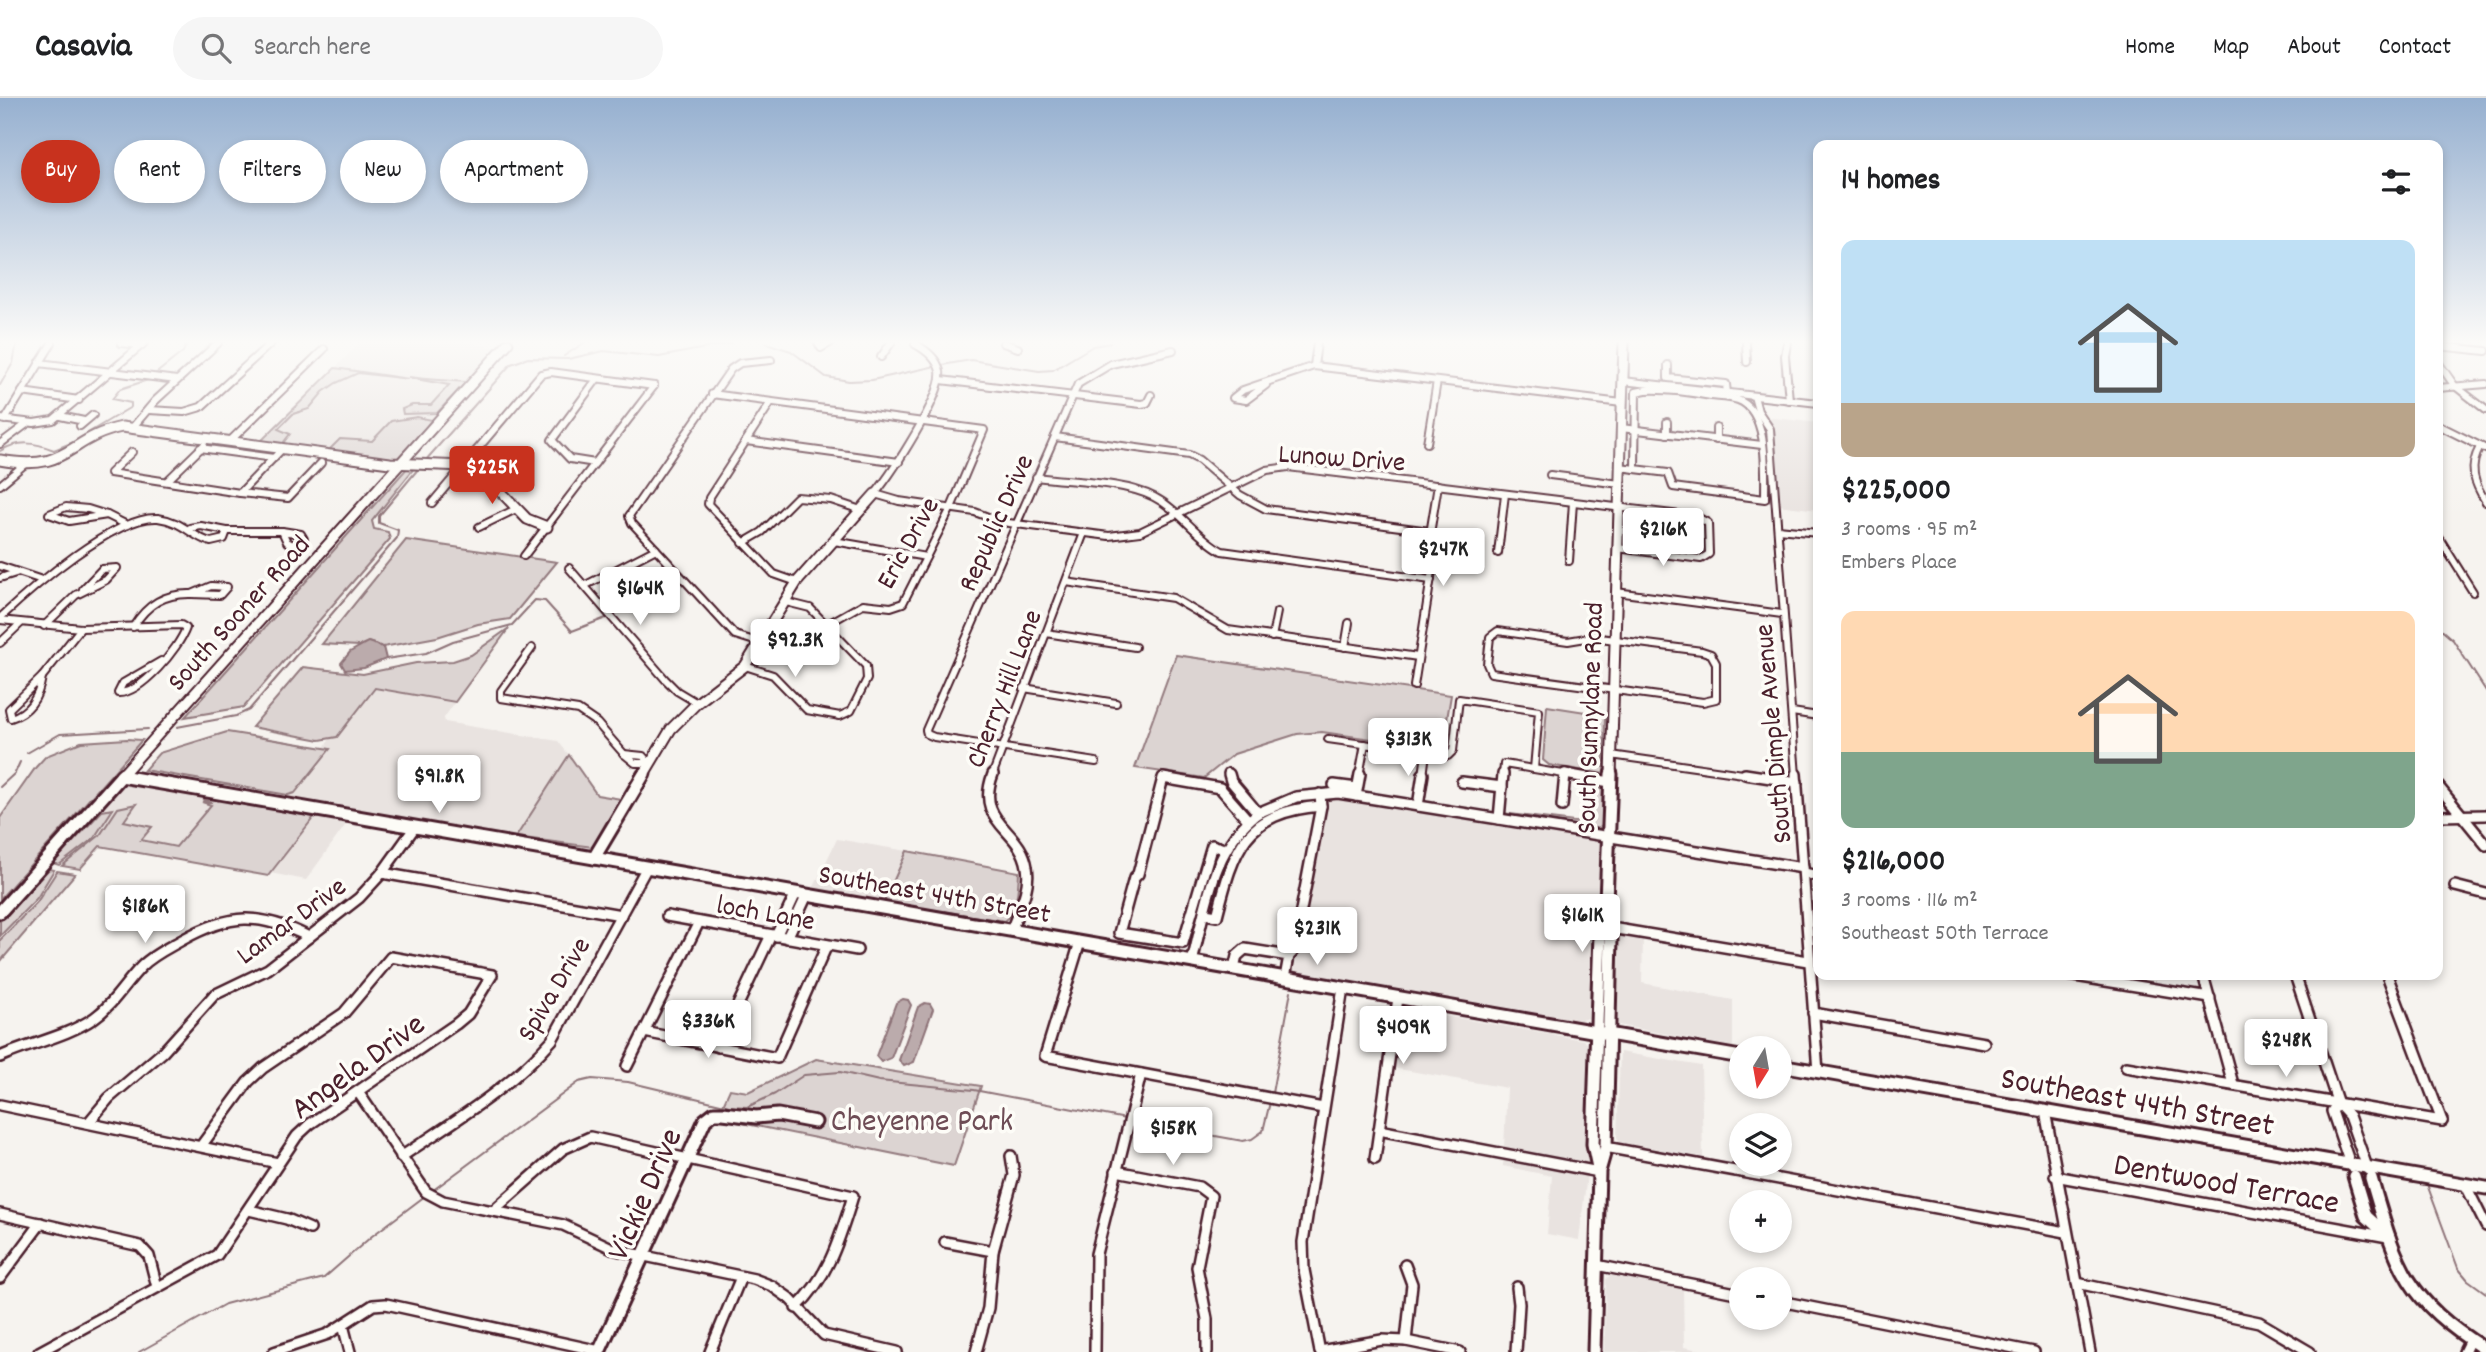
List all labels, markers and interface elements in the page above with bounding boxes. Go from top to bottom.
search box [173,17,663,80]
text: Casavia [35,25,131,72]
icon: search [197,29,235,67]
text: Search here [253,30,371,67]
text: Home [2125,31,2175,65]
text: Map [2213,31,2249,65]
text: About [2287,31,2341,65]
text: Contact [2379,31,2451,65]
chip: Buy [21,140,100,203]
chip: Rent [114,140,205,203]
chip: Filters [219,140,326,203]
chip: New [340,140,426,203]
chip: Apartment [440,140,588,203]
text: 14 homes [1841,161,1940,204]
icon: filters [2377,163,2415,201]
icon: home [2065,285,2191,411]
street label: Lunow Drive [1277,437,1407,485]
pin: $225K [443,446,541,506]
street label: Republic Drive [951,449,1047,599]
text: $225K [465,452,519,485]
text: $225,000 [1841,471,1951,514]
street label: Eric Drive [869,491,952,598]
pin: $216K [1614,508,1712,568]
text: $216K [1639,514,1687,547]
text: 3 rooms · 95 m² [1841,514,1977,547]
street label: South Sooner Road [160,528,322,702]
pin: $247K [1394,528,1492,588]
text: $247K [1418,534,1468,567]
text: Embers Place [1841,547,1957,580]
pin: $164K [591,568,689,627]
text: $164K [616,573,664,606]
street label: South Sunnylane Road [1569,602,1617,835]
street label: Cherry Hill Lane [958,605,1055,775]
pin: $92.3K [738,620,852,679]
street label: South Dimple Avenue [1746,622,1805,845]
text: $92.3K [767,625,823,658]
icon: home [2065,656,2191,782]
pin: $313K [1359,718,1457,778]
text: $313K [1384,724,1432,757]
pin: $91.8K [382,756,496,815]
text: $91.8K [414,761,464,794]
text: $216,000 [1841,842,1945,885]
street label: Southeast 44th Street [815,857,1053,937]
street label: Lamar Drive [230,869,356,977]
text: 3 rooms · 116 m² [1841,885,1978,918]
pin: $186K [96,886,194,945]
street label: loch Lane [713,888,818,944]
text: $186K [121,891,169,924]
pin: $161K [1533,894,1631,954]
text: $161K [1560,900,1604,933]
pin: $231K [1268,908,1366,967]
text: $231K [1293,913,1341,946]
text: Southeast 50th Terrace [1841,918,2049,951]
street label: Spiva Drive [509,931,603,1050]
pin: $336K [659,1000,757,1060]
street label: Angela Drive [282,1003,436,1134]
text: $336K [681,1006,735,1039]
pin: $409K [1354,1006,1452,1066]
text: $409K [1376,1012,1430,1045]
pin: $248K [2237,1020,2335,1079]
text: $248K [2260,1025,2312,1058]
north arrow [1729,1036,1792,1099]
map controls [1729,1036,1792,1330]
street label: Southeast 44th Street [1997,1057,2277,1152]
park label: Cheyenne Park [831,1100,1013,1147]
pin: $158K [1124,1108,1222,1167]
text: $158K [1149,1113,1197,1146]
button: layers [1729,1113,1792,1176]
street label: Vickie Drive [597,1122,697,1269]
street label: Dentwood Terrace [2110,1143,2342,1229]
button: + [1729,1190,1792,1253]
button: − [1729,1267,1792,1330]

